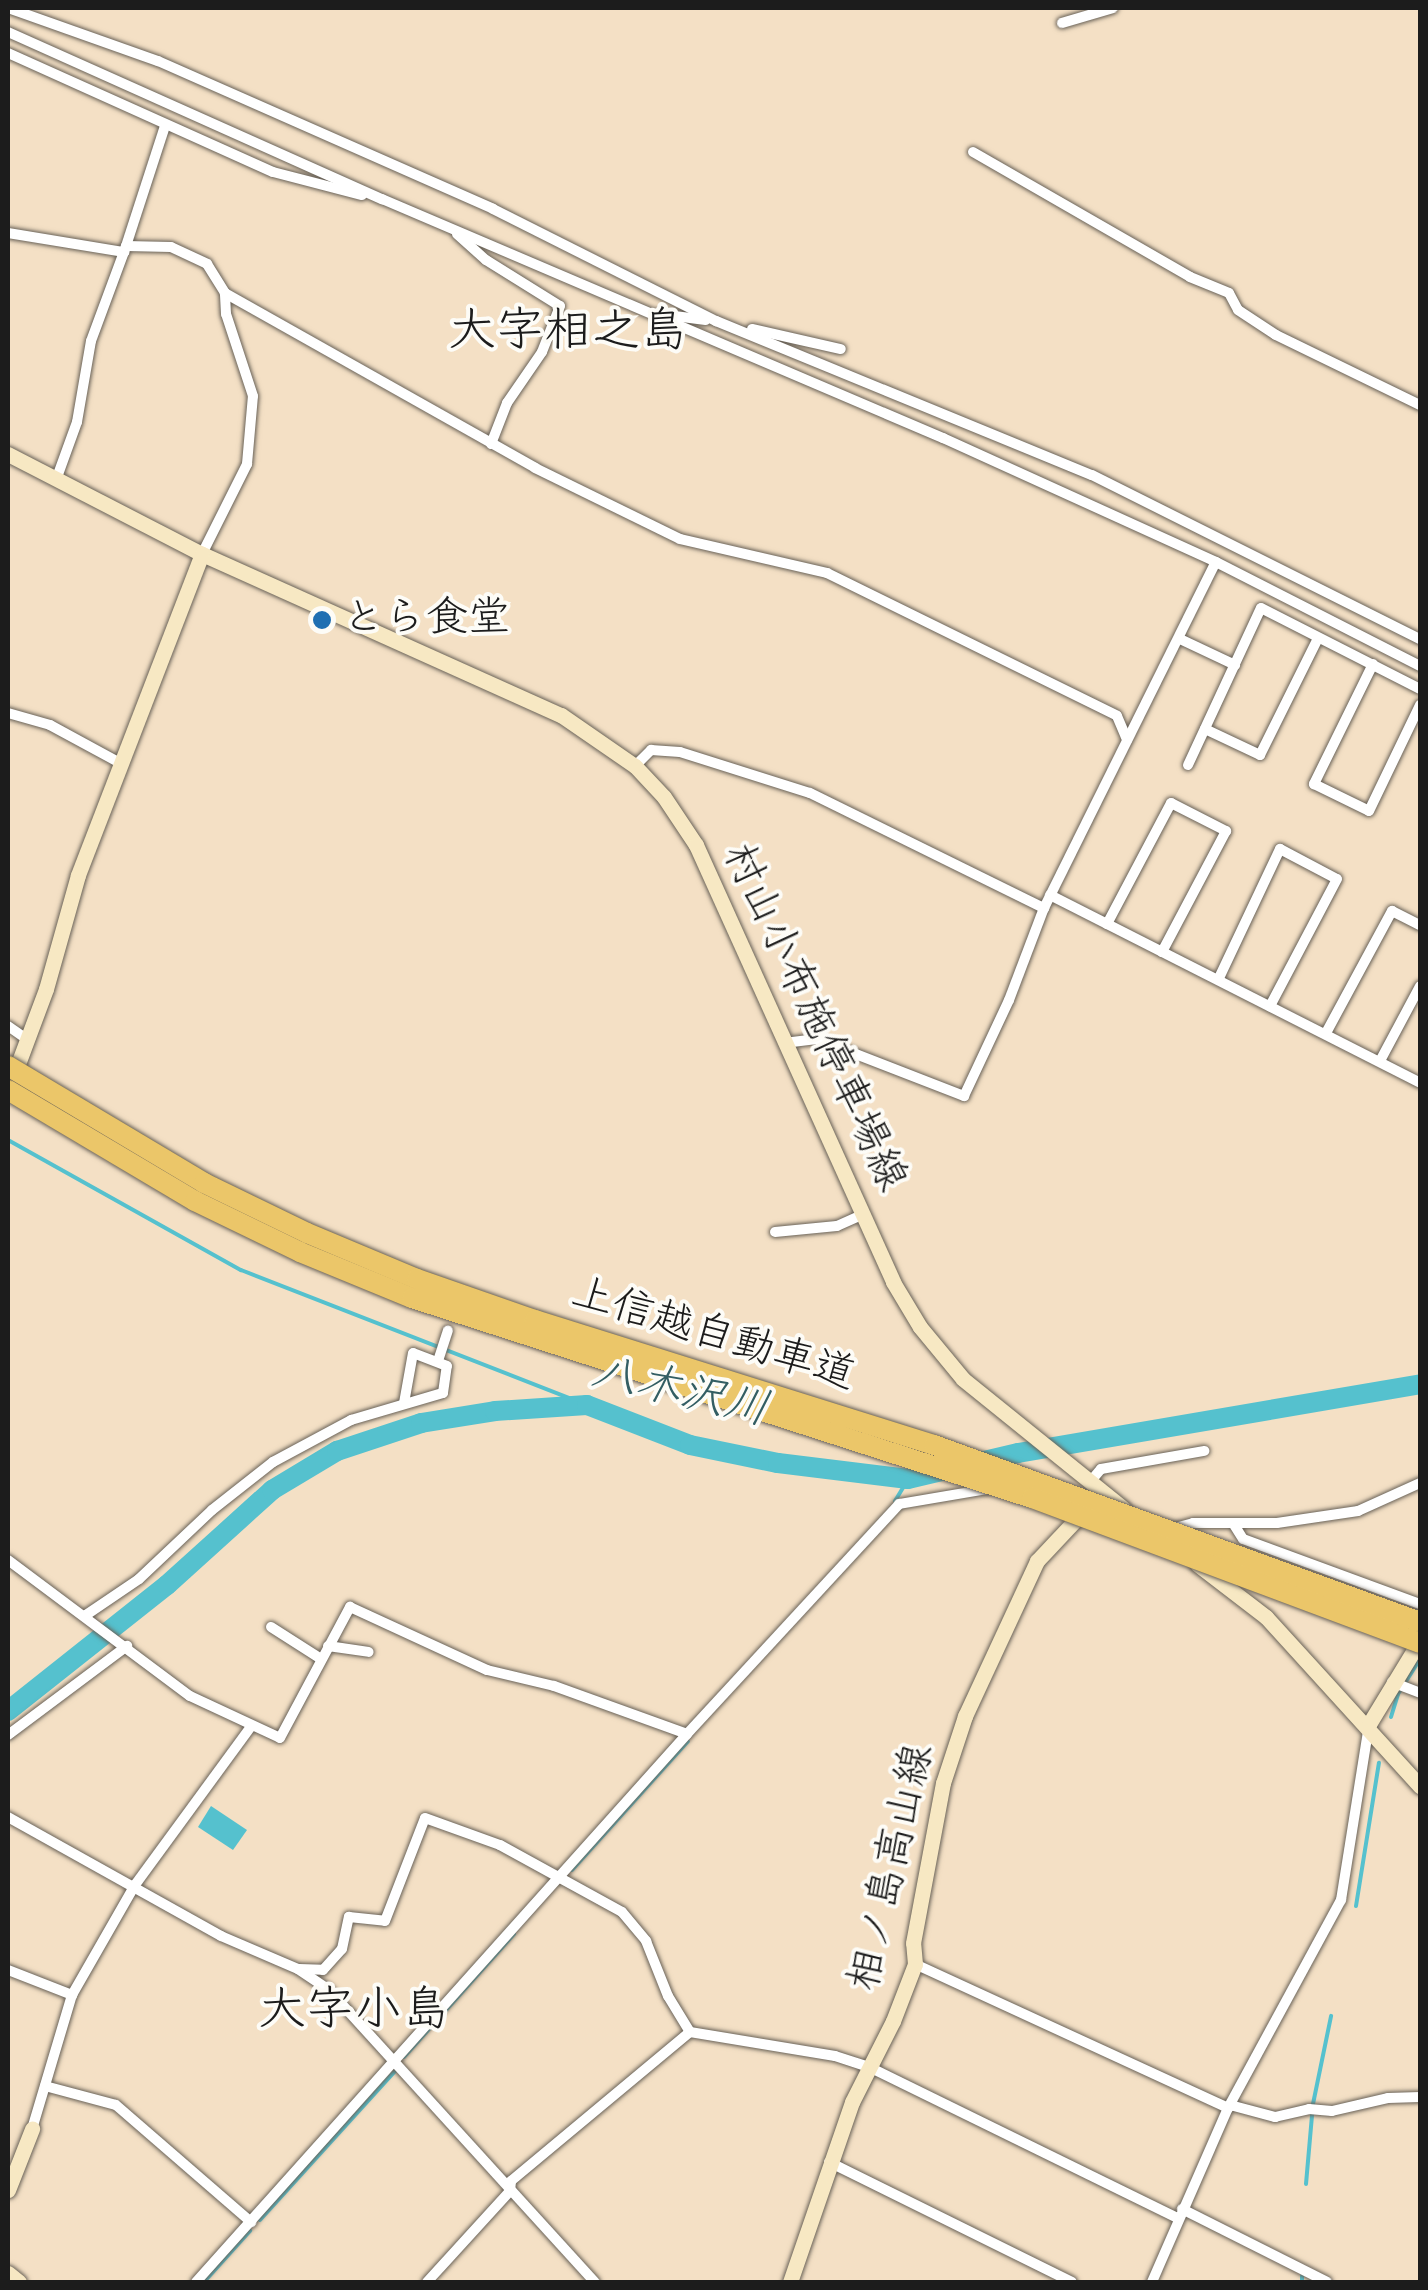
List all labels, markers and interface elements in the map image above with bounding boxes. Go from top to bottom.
district label: 大字相之島 [448,305,688,363]
place label: とら食堂 [342,595,510,645]
marker: とら食堂 [311,609,333,631]
street label: 村山小布施停車場線 [710,836,916,1200]
street label: 上信越自動車道 [565,1269,861,1403]
water label: 八木沢川 [586,1347,774,1441]
street label: 相ノ島高山線 [840,1740,946,1996]
district label: 大字小島 [258,1984,450,2042]

